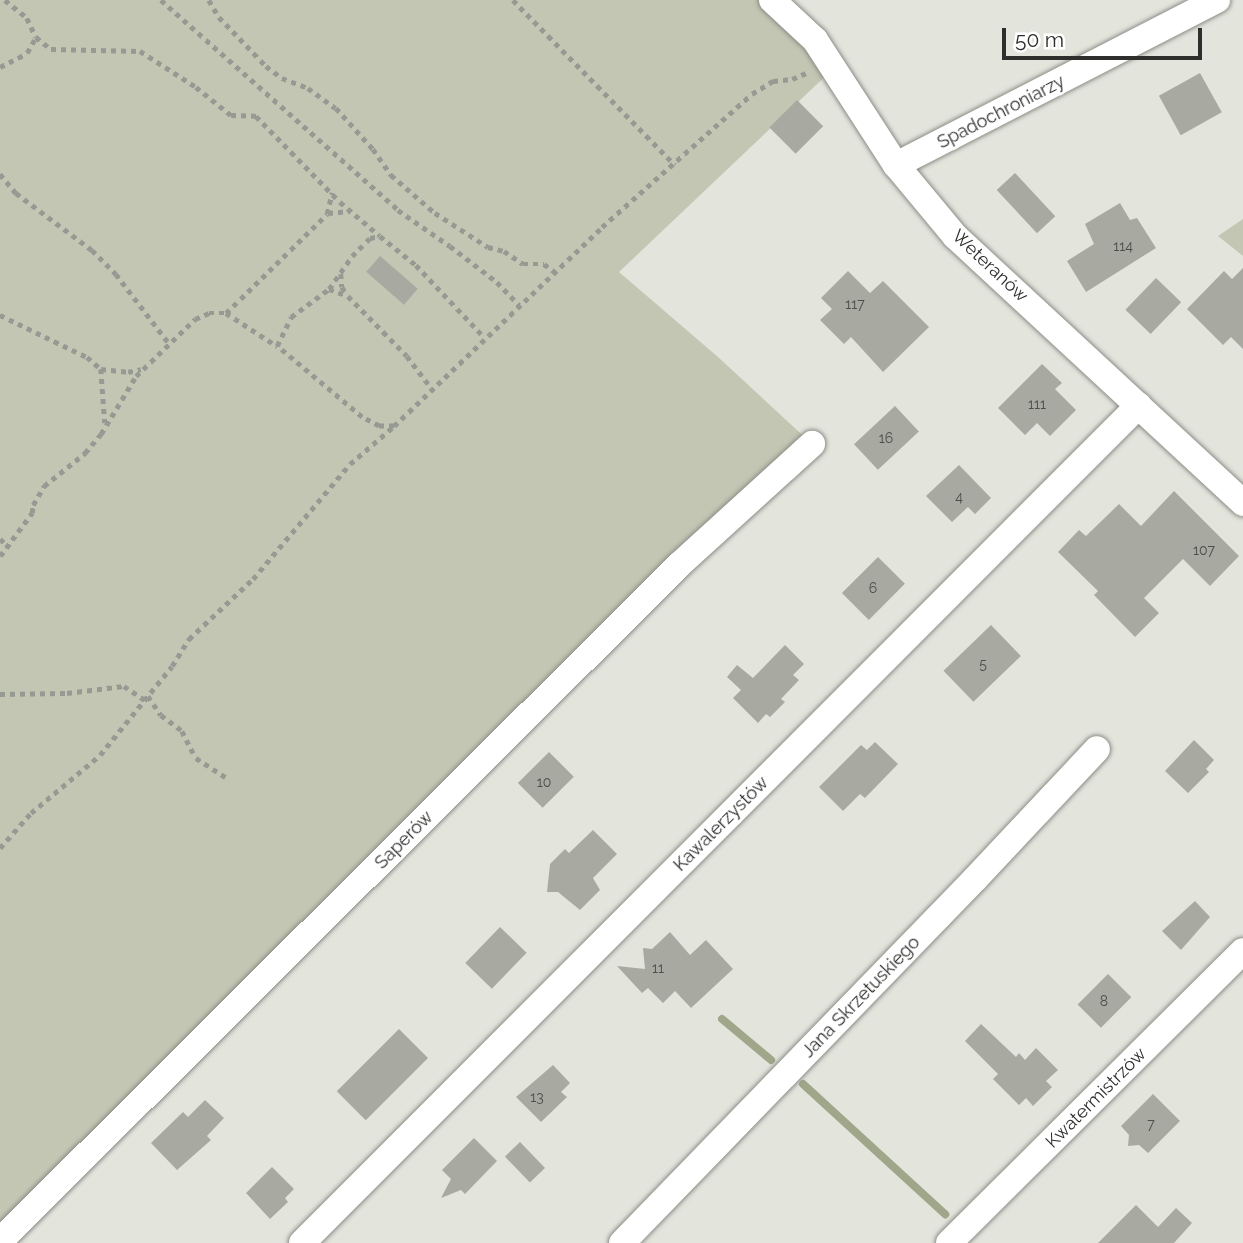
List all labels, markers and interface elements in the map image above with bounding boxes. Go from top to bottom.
scale bar [1005,14,1204,58]
text: 50 m [1015,27,1064,52]
street label: Spadochroniarzy [934,71,1068,153]
street label: Weteranów [947,225,1033,307]
house number: 114 [1113,238,1133,254]
house number: 117 [845,296,865,312]
house number: 111 [1028,396,1046,412]
house number: 16 [879,430,893,446]
house number: 4 [955,489,963,505]
house number: 107 [1193,542,1215,558]
house number: 6 [869,580,877,596]
house number: 5 [979,656,987,672]
street label: Kawalerzystów [669,772,773,876]
house number: 10 [537,774,551,790]
street label: Saperów [370,806,438,874]
street label: Jana Skrzetuskiego [798,932,924,1062]
house number: 11 [652,960,664,976]
house number: 8 [1100,993,1108,1009]
street label: Kwatermistrzów [1041,1043,1151,1153]
house number: 13 [530,1089,544,1105]
house number: 7 [1147,1116,1155,1132]

